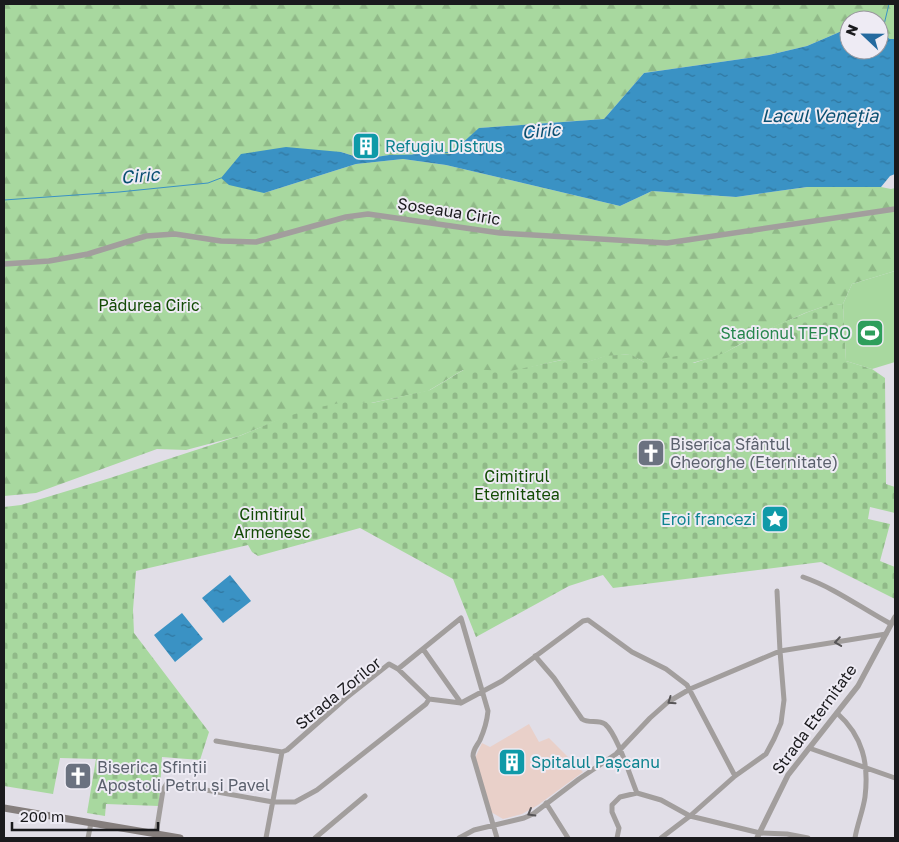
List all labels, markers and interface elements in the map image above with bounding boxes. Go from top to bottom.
north arrow [839,10,889,60]
text: N [842,22,861,38]
water label: Lacul Veneția [762,104,879,127]
water label: Ciric [521,117,562,143]
building icon: Refugiu Distrus [351,131,381,161]
place label: Refugiu Distrus [385,136,503,156]
water label: Ciric [120,162,161,188]
street label: Șoseaua Ciric [396,193,502,229]
park label: Pădurea Ciric [98,295,200,315]
sports icon: Stadionul TEPRO [855,318,885,348]
place label: Stadionul TEPRO [720,323,851,343]
place label: Biserica Sfântul Gheorghe (Eternitate) [670,434,838,472]
church icon: Biserica Sfântul Gheorghe (Eternitate) [636,438,666,468]
park label: Cimitirul Eternitatea [474,466,560,504]
park label: Cimitirul Armenesc [234,504,311,542]
place icon: Eroi francezi [760,504,790,534]
place label: Eroi francezi [661,509,756,529]
one-way arrow [834,636,843,646]
street label: Strada Zorilor [291,652,385,734]
street label: Strada Eternitate [767,660,861,778]
one-way arrow [667,695,676,704]
building icon: Spitalul Pașcanu [497,747,527,777]
place label: Spitalul Pașcanu [531,752,660,772]
place label: Biserica Sfinții Apostoli Petru și Pavel [97,757,270,795]
church icon: Biserica Sfinții Apostoli Petru și Pavel [63,761,93,791]
scale bar [12,800,159,832]
text: 200 m [20,807,64,825]
one-way arrow [527,807,536,817]

